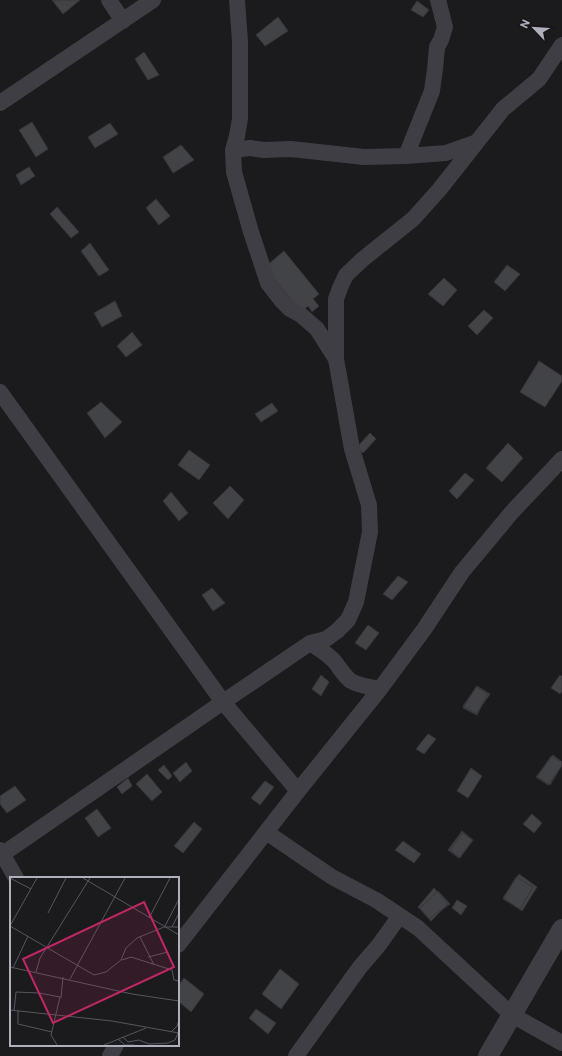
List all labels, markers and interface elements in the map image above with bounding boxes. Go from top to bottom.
north arrow [514,8,554,48]
text: N [517,17,532,30]
inset map [10,877,179,1046]

